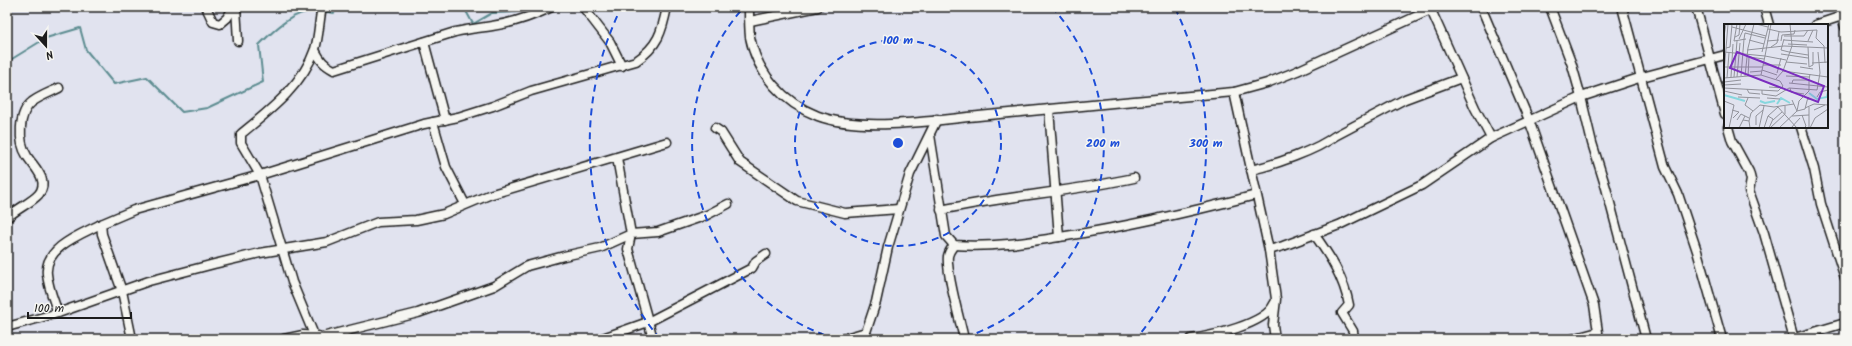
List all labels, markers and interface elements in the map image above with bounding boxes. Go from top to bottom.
inset map [1724,24,1828,128]
north arrow [26,26,66,66]
text: 100 m [883,31,913,50]
text: N [43,45,56,64]
text: 200 m [1086,134,1120,153]
text: 300 m [1188,134,1223,153]
centre of rings [891,136,905,150]
scale bar [28,294,131,320]
text: 100 m [34,299,65,318]

